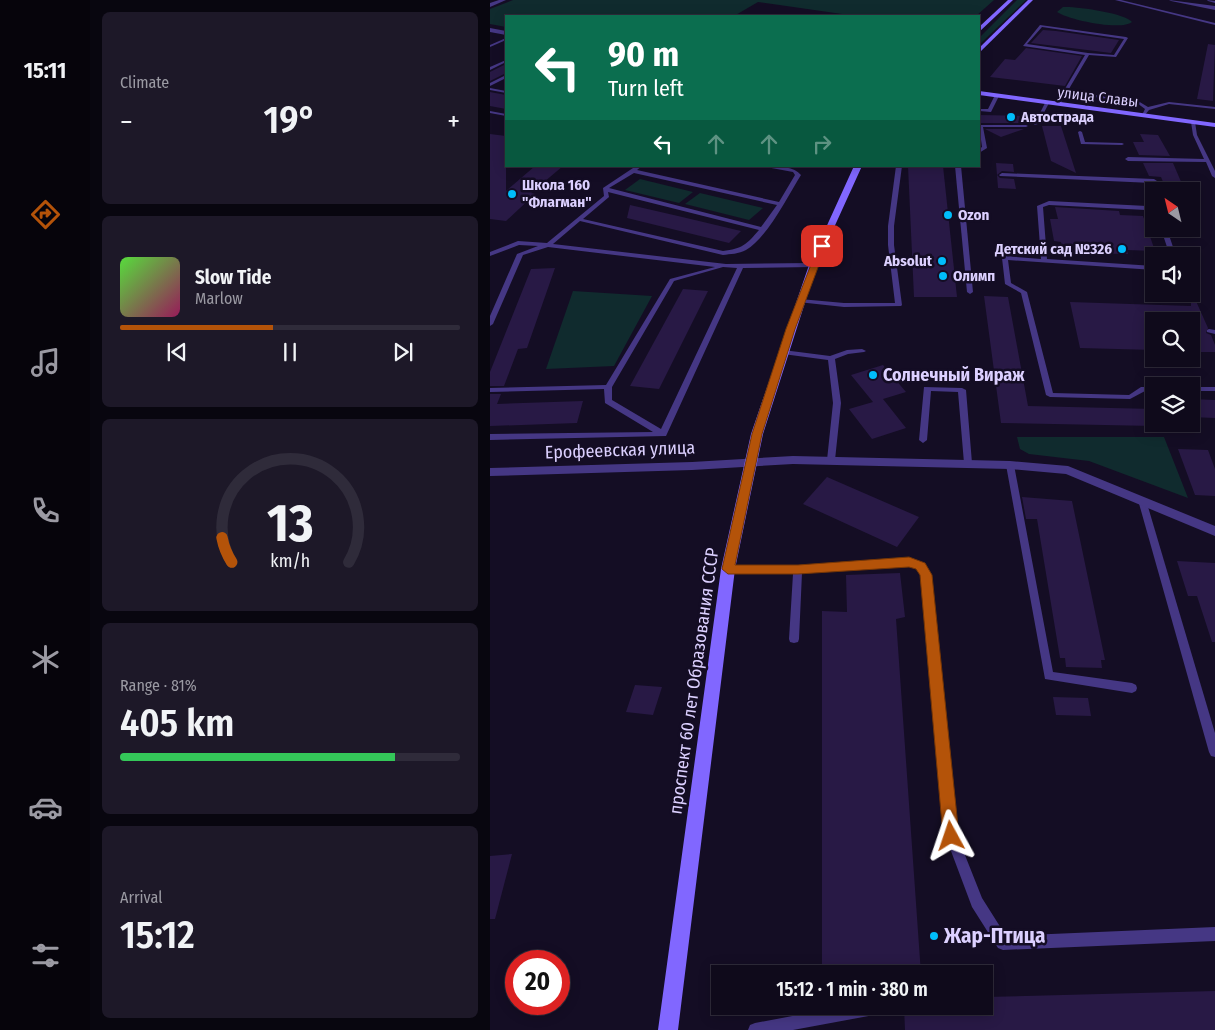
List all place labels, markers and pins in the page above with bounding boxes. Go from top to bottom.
place label: Автострада [1020,108,1095,126]
marker: Автострада [1005,111,1017,123]
place label: Школа 160 "Флагман" [522,176,592,211]
marker: Школа 160 "Флагман" [506,188,518,200]
place label: Ozon [958,206,989,224]
marker: Ozon [942,209,954,221]
pin [801,225,843,267]
place label: Детский сад №326 [994,240,1112,258]
marker: Детский сад №326 [1116,243,1128,255]
place label: Absolut [883,252,933,270]
marker: Absolut [936,255,948,267]
place label: Олимп [953,267,995,285]
marker: Олимп [937,270,949,282]
place label: Солнечный Вираж [883,364,1025,386]
marker: Солнечный Вираж [867,369,879,381]
place label: Жар-Птица [943,923,1046,949]
marker: Жар-Птица [928,930,940,942]

